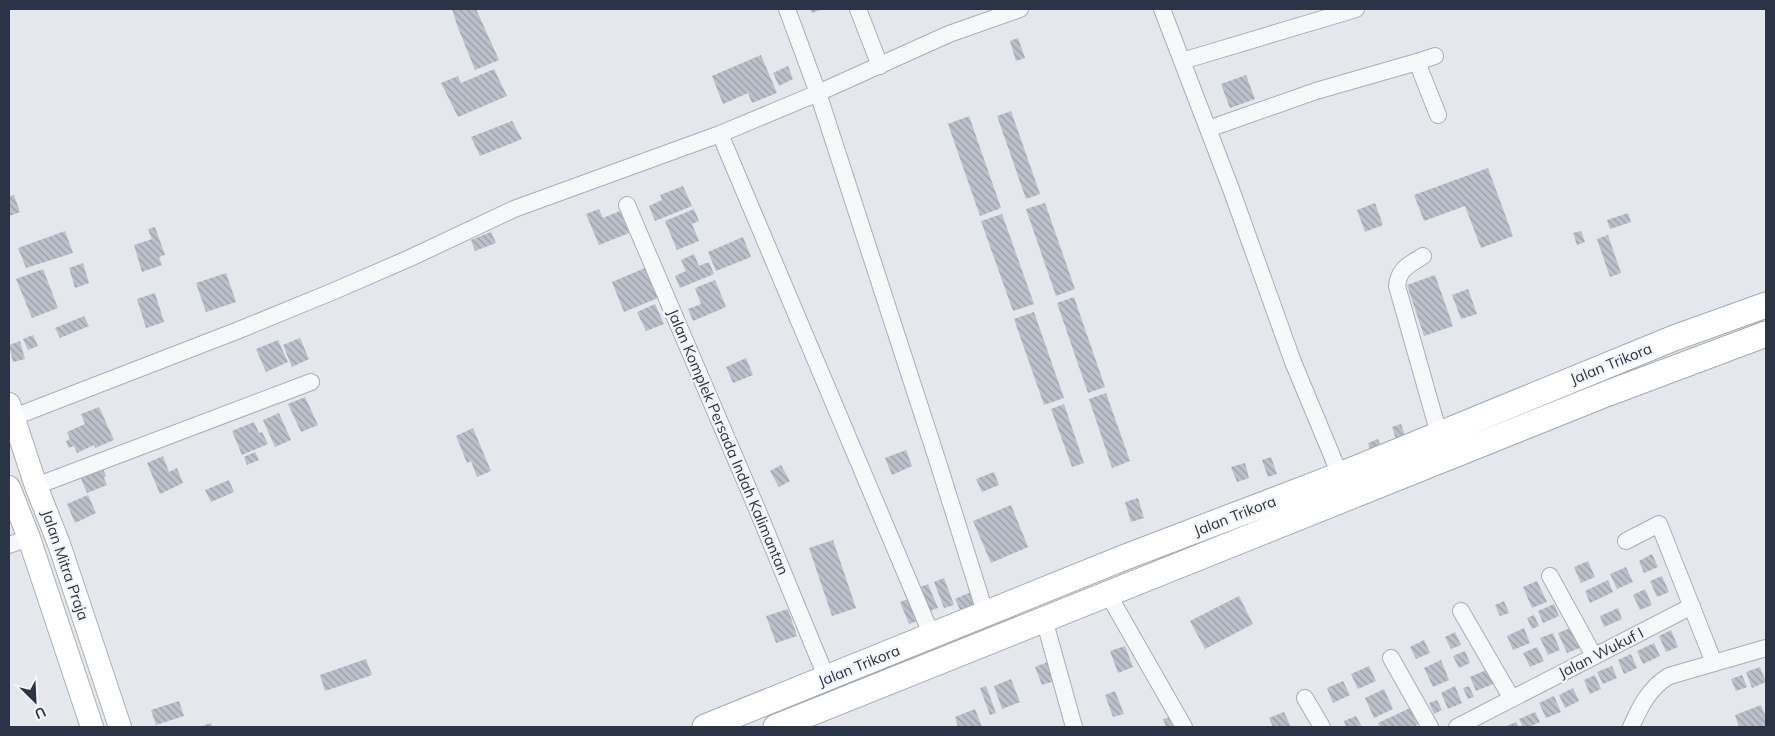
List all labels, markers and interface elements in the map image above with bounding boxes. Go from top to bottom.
street label: Jalan Komplek Persada Indah Kalimantan [664,306,793,578]
street label: Jalan Trikora [1567,339,1655,389]
street label: Jalan Trikora [1191,491,1279,540]
street label: Jalan Mitra Praja [38,507,93,623]
street label: Jalan Wukuf I [1555,623,1647,682]
street label: Jalan Trikora [815,641,903,691]
north arrow [10,676,60,726]
text: U [32,703,49,723]

